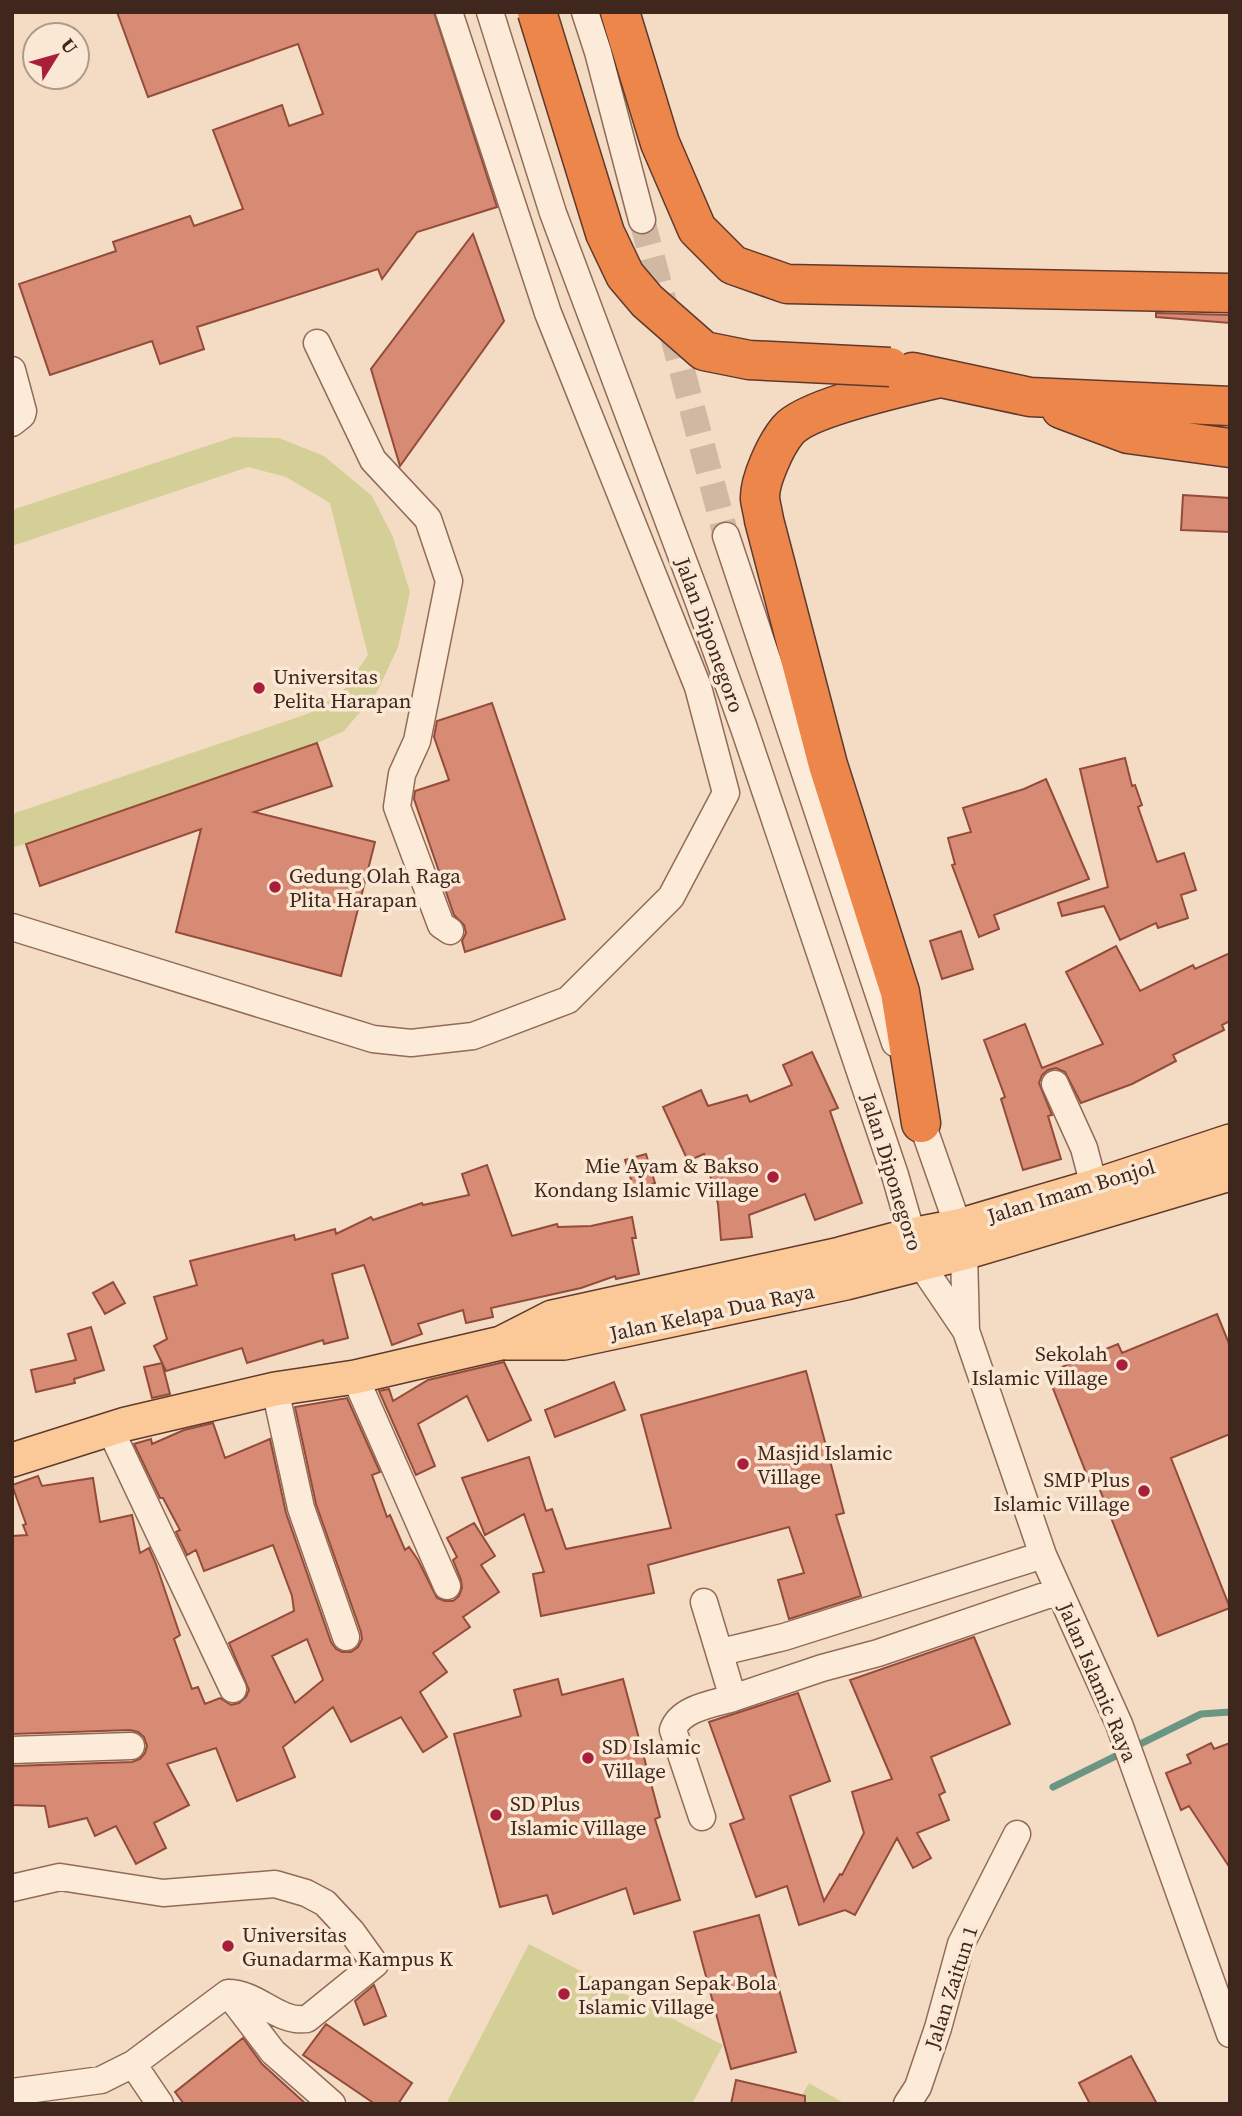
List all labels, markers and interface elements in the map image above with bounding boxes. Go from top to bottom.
north arrow [21,21,91,91]
text: U [55,32,84,59]
street label: Jalan Diponegoro [668,553,751,716]
place label: Universitas Pelita Harapan [273,662,412,715]
marker: Universitas Pelita Harapan [251,680,267,696]
place label: Gedung Olah Raga Plita Harapan [289,861,461,914]
marker: Gedung Olah Raga Plita Harapan [267,879,283,895]
street label: Jalan Diponegoro [854,1089,930,1254]
place label: Mie Ayam & Bakso Kondang Islamic Village [534,1151,759,1204]
street label: Jalan Imam Bonjol [983,1152,1159,1231]
marker: Mie Ayam & Bakso Kondang Islamic Village [765,1169,781,1185]
street label: Jalan Kelapa Dua Raya [606,1276,817,1348]
place label: Sekolah Islamic Village [971,1339,1108,1392]
marker: Sekolah Islamic Village [1114,1357,1130,1373]
place label: Masjid Islamic Village [757,1438,893,1491]
marker: Masjid Islamic Village [735,1456,751,1472]
place label: SMP Plus Islamic Village [993,1465,1130,1518]
marker: SMP Plus Islamic Village [1136,1483,1152,1499]
street label: Jalan Islamic Raya [1051,1597,1145,1767]
place label: SD Islamic Village [602,1732,701,1785]
marker: SD Islamic Village [580,1750,596,1766]
place label: SD Plus Islamic Village [510,1789,647,1842]
marker: SD Plus Islamic Village [488,1807,504,1823]
place label: Universitas Gunadarma Kampus K [242,1920,453,1973]
street label: Jalan Zaitun 1 [917,1922,985,2053]
marker: Universitas Gunadarma Kampus K [220,1938,236,1954]
place label: Lapangan Sepak Bola Islamic Village [578,1968,777,2021]
marker: Lapangan Sepak Bola Islamic Village [556,1986,572,2002]

